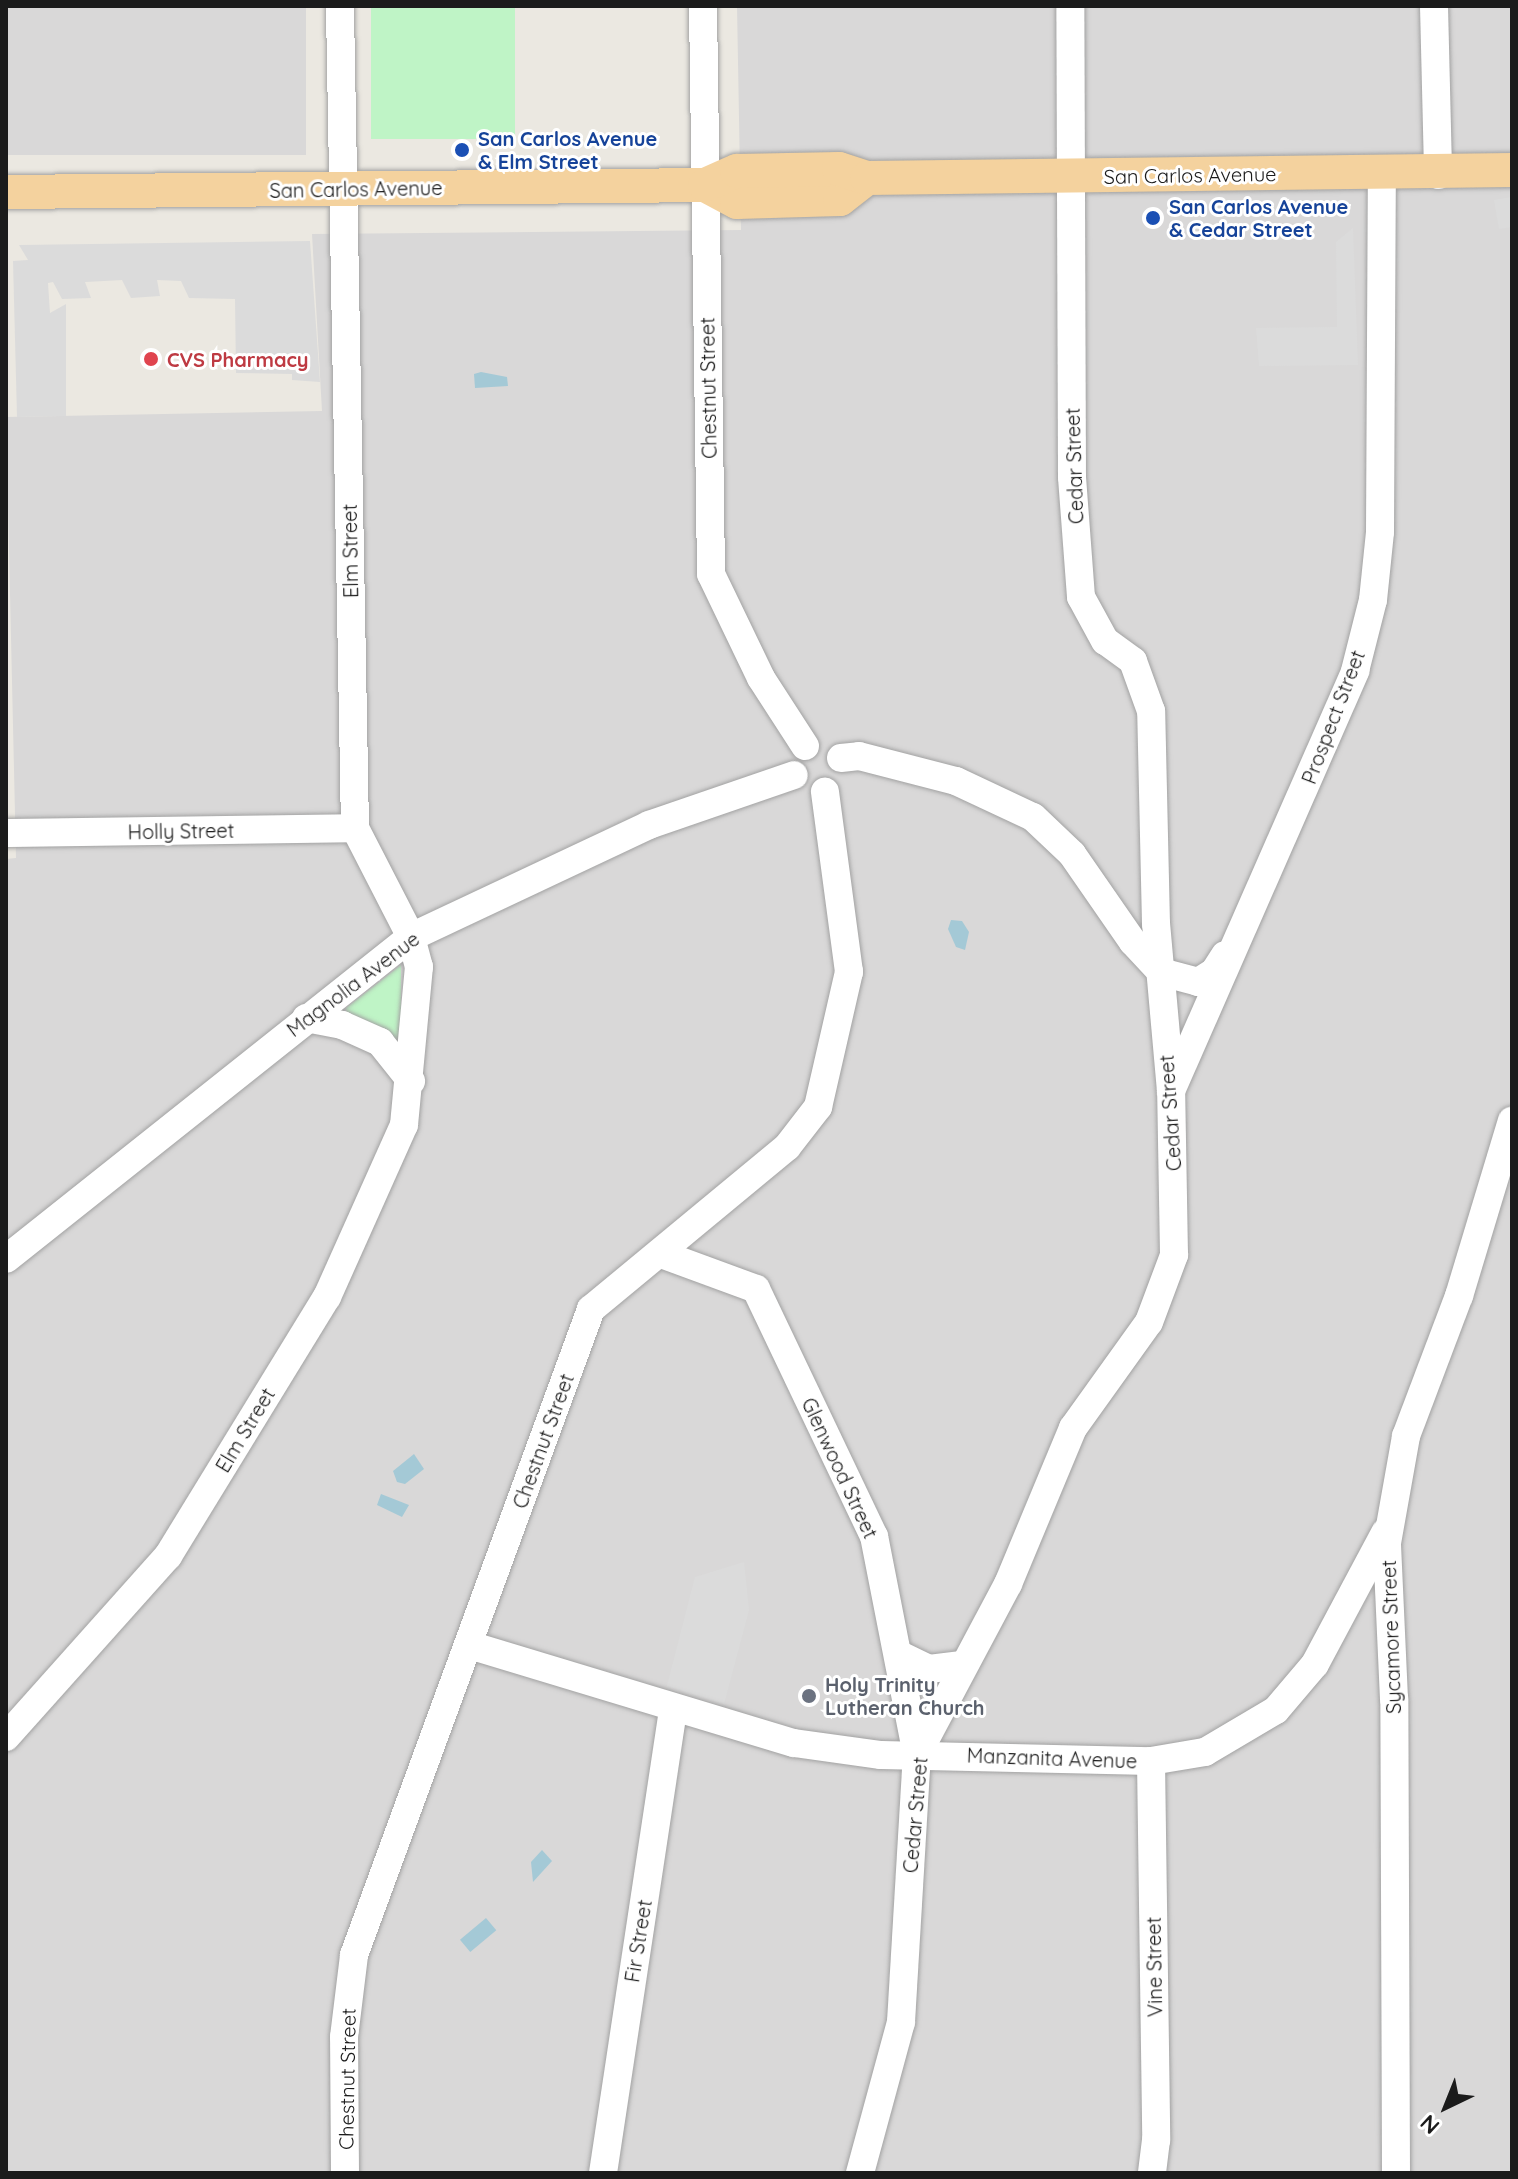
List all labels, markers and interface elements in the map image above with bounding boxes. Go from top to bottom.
place label: San Carlos Avenue & Elm Street [478,126,657,173]
marker: San Carlos Avenue & Elm Street [453,141,471,159]
street label: San Carlos Avenue [1103,161,1277,189]
street label: San Carlos Avenue [269,175,443,203]
place label: San Carlos Avenue & Cedar Street [1169,194,1348,241]
marker: San Carlos Avenue & Cedar Street [1144,209,1162,227]
street label: Chestnut Street [695,317,721,459]
place label: CVS Pharmacy [167,347,309,371]
marker: CVS Pharmacy [142,350,160,368]
street label: Cedar Street [1060,407,1088,525]
street label: Elm Street [337,504,363,598]
street label: Prospect Street [1296,647,1370,787]
street label: Holly Street [127,818,235,844]
street label: Magnolia Avenue [282,926,424,1042]
street label: Cedar Street [1154,1054,1186,1172]
street label: Chestnut Street [507,1370,579,1512]
street label: Elm Street [210,1383,280,1477]
street label: Glenwood Street [797,1394,883,1542]
street label: Sycamore Street [1376,1560,1406,1714]
place label: Holy Trinity Lutheran Church [825,1672,985,1719]
marker: Holy Trinity Lutheran Church [800,1687,818,1705]
street label: Manzanita Avenue [966,1743,1138,1773]
street label: Cedar Street [898,1756,932,1874]
street label: Fir Street [620,1898,656,1984]
street label: Vine Street [1141,1917,1167,2017]
street label: Chestnut Street [334,2008,360,2150]
north arrow [1406,2067,1486,2147]
text: N [1414,2109,1445,2140]

